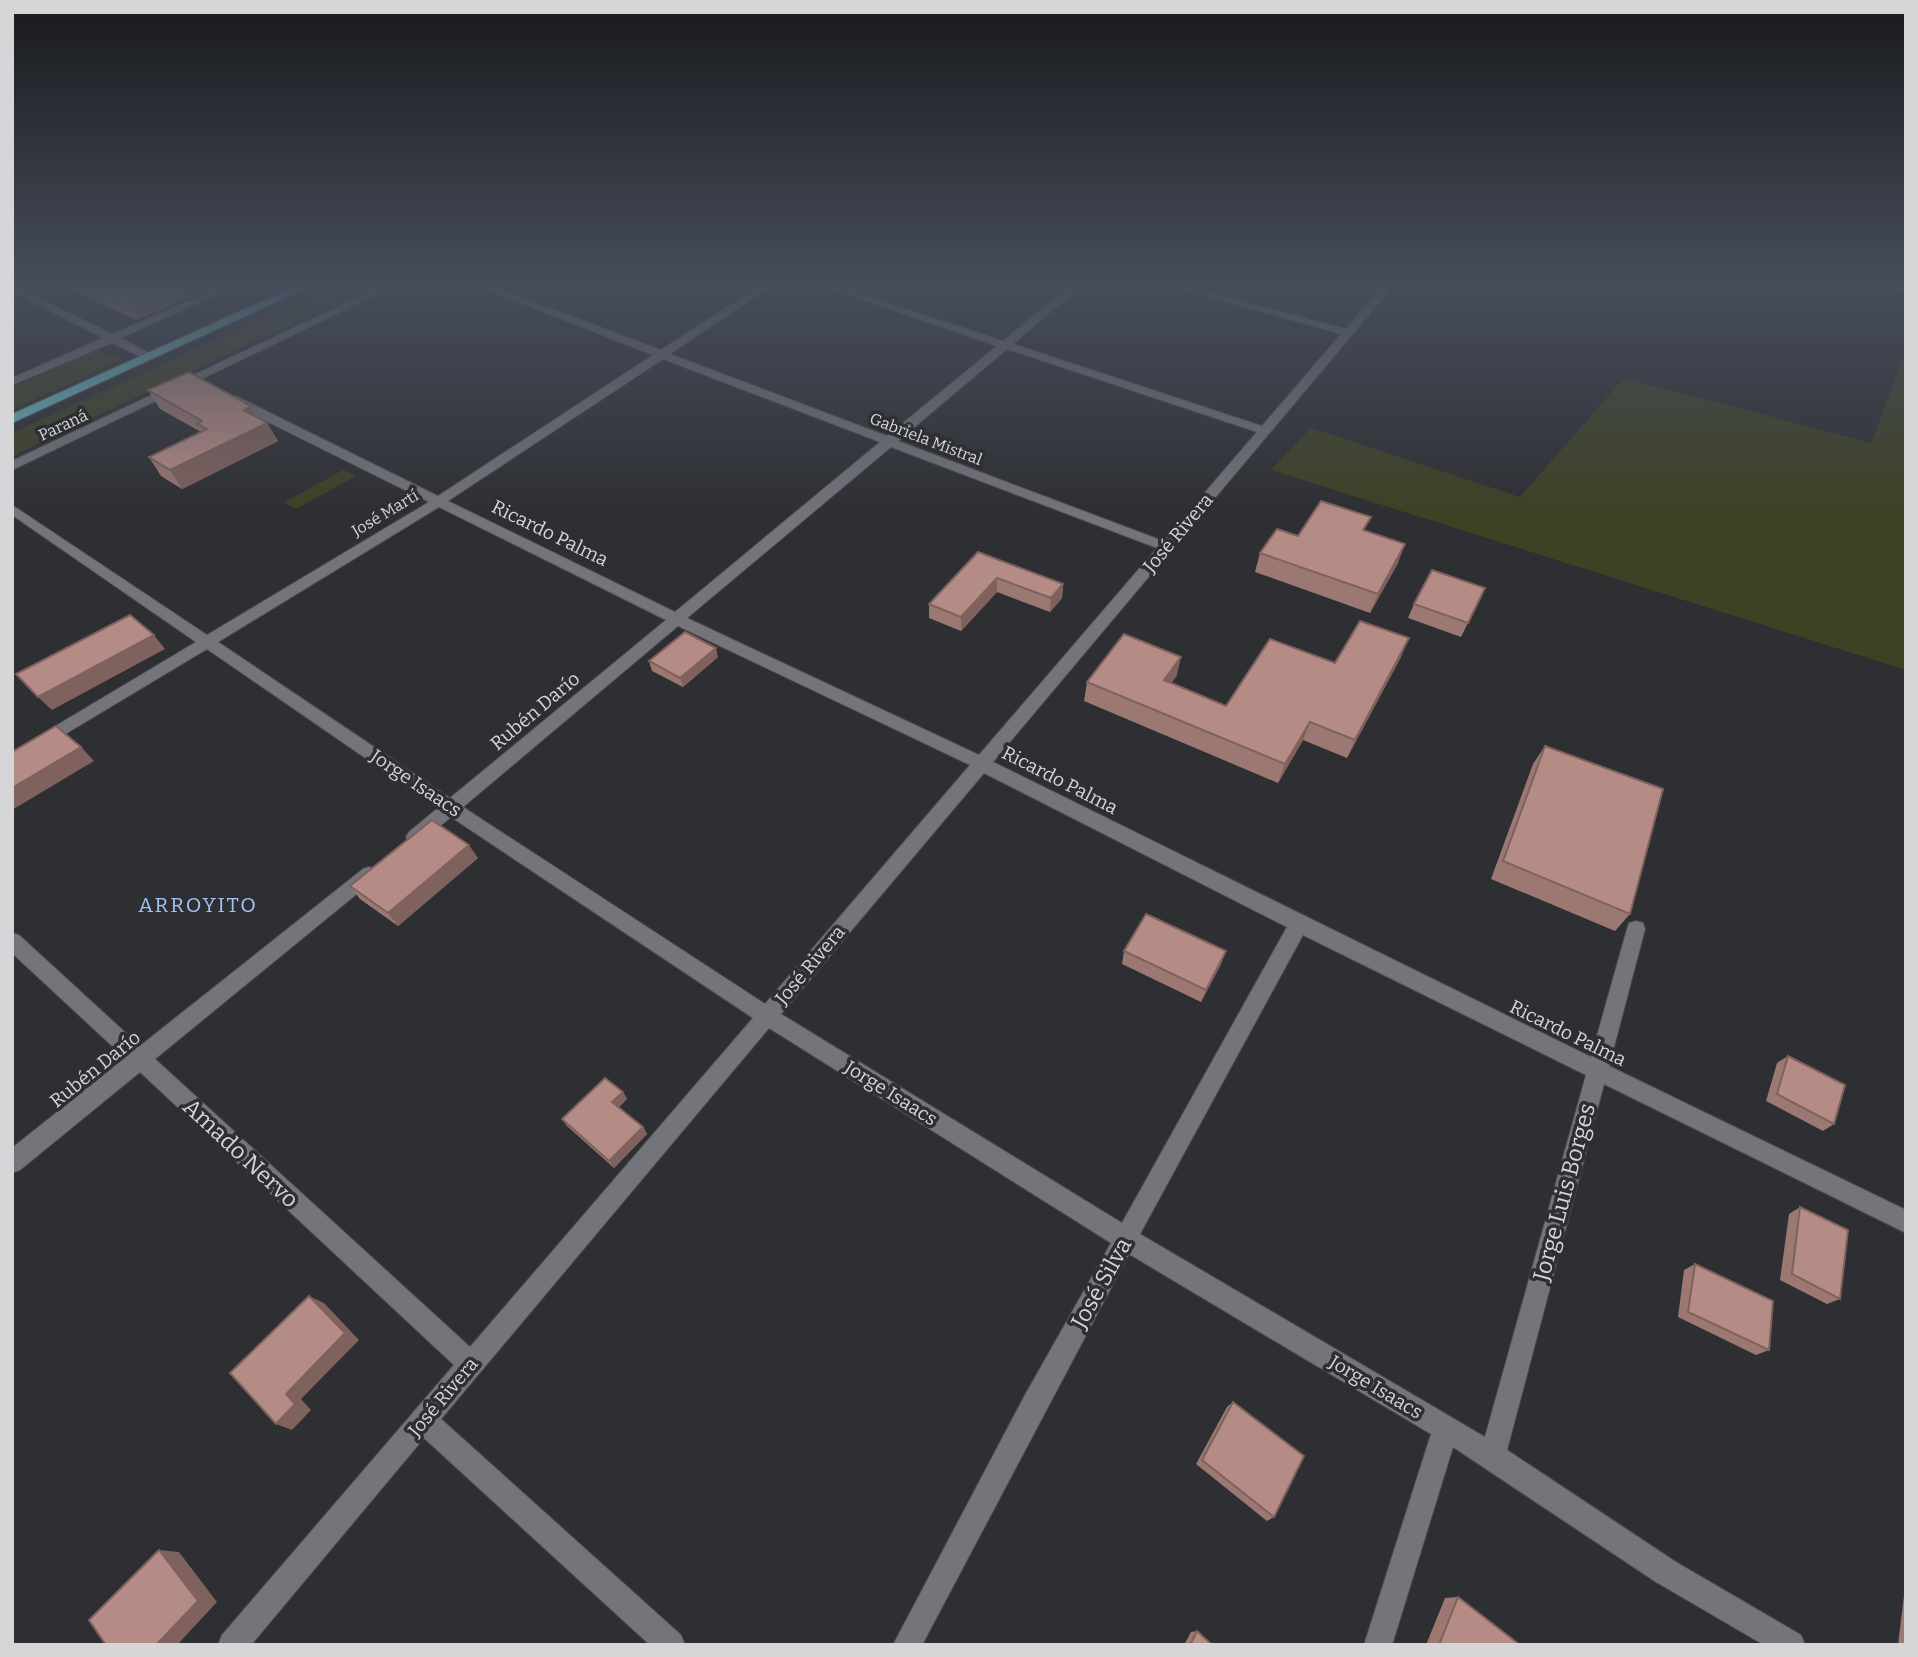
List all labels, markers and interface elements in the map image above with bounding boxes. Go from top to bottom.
street label: Paraná [35,405,91,445]
street label: Gabriela Mistral [867,409,985,469]
street label: José Martí [347,486,422,541]
street label: José Rivera [1138,488,1218,578]
street label: Ricardo Palma [488,495,613,571]
street label: Rubén Darío [486,667,584,755]
street label: Ricardo Palma [998,741,1122,819]
street label: Jorge Isaacs [365,744,466,822]
district label: ARROYITO [138,892,258,918]
street label: José Rivera [770,920,850,1010]
street label: Ricardo Palma [1506,995,1631,1071]
street label: Rubén Darío [45,1026,145,1112]
street label: Jorge Isaacs [840,1055,941,1130]
street label: Amado Nervo [178,1092,304,1214]
street label: Jorge Luis Borges [1527,1100,1601,1285]
street label: José Silva [1064,1233,1137,1334]
street label: Jorge Isaacs [1324,1350,1427,1424]
street label: José Rivera [403,1352,483,1442]

